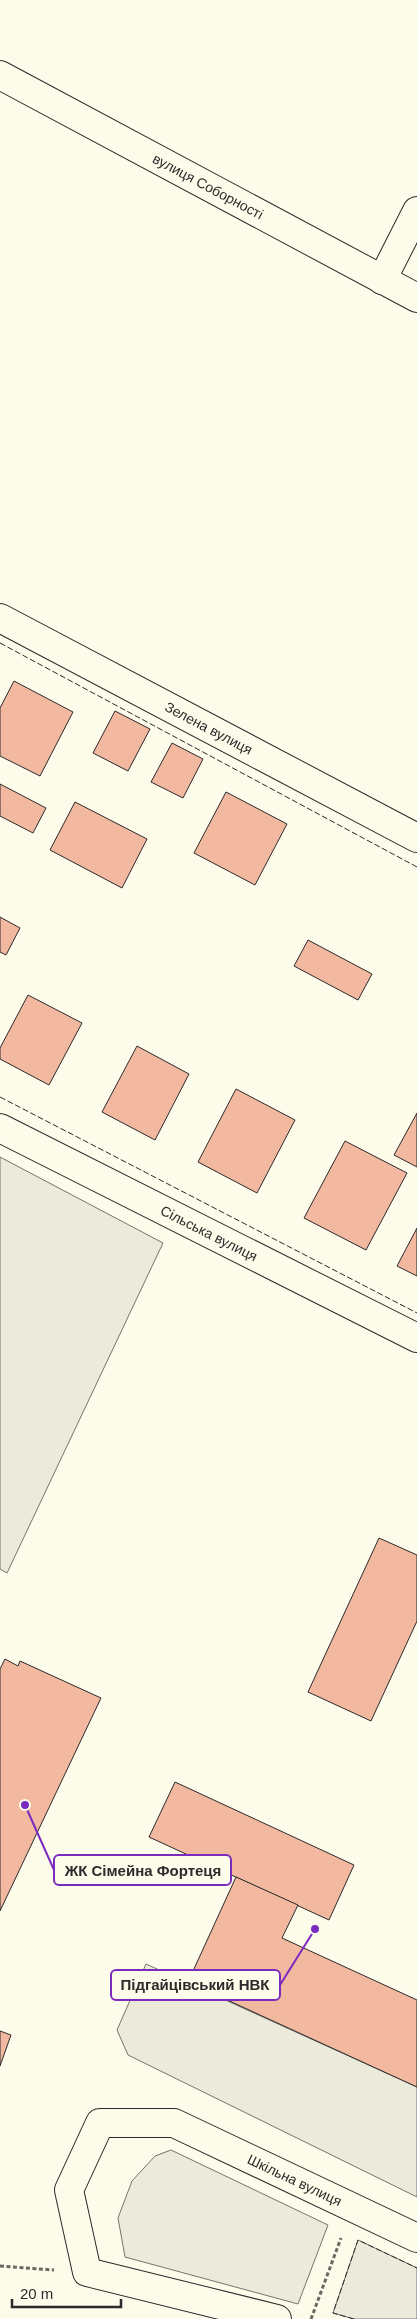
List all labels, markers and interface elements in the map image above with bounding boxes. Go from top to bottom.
street label: вулиця Соборності [150,150,266,222]
street label: Зелена вулиця [162,698,255,758]
street label: Сільська вулиця [158,1202,260,1264]
callout: ЖК Сімейна Фортеця [54,1855,231,1885]
text: ЖК Сімейна Фортеця [64,1862,221,1879]
callout: Підгайцівський НВК [111,1970,280,2000]
text: Підгайцівський НВК [120,1976,270,1993]
street label: Шкільна вулиця [245,2151,344,2209]
scale bar [12,2276,121,2308]
text: 20 m [20,2285,53,2302]

